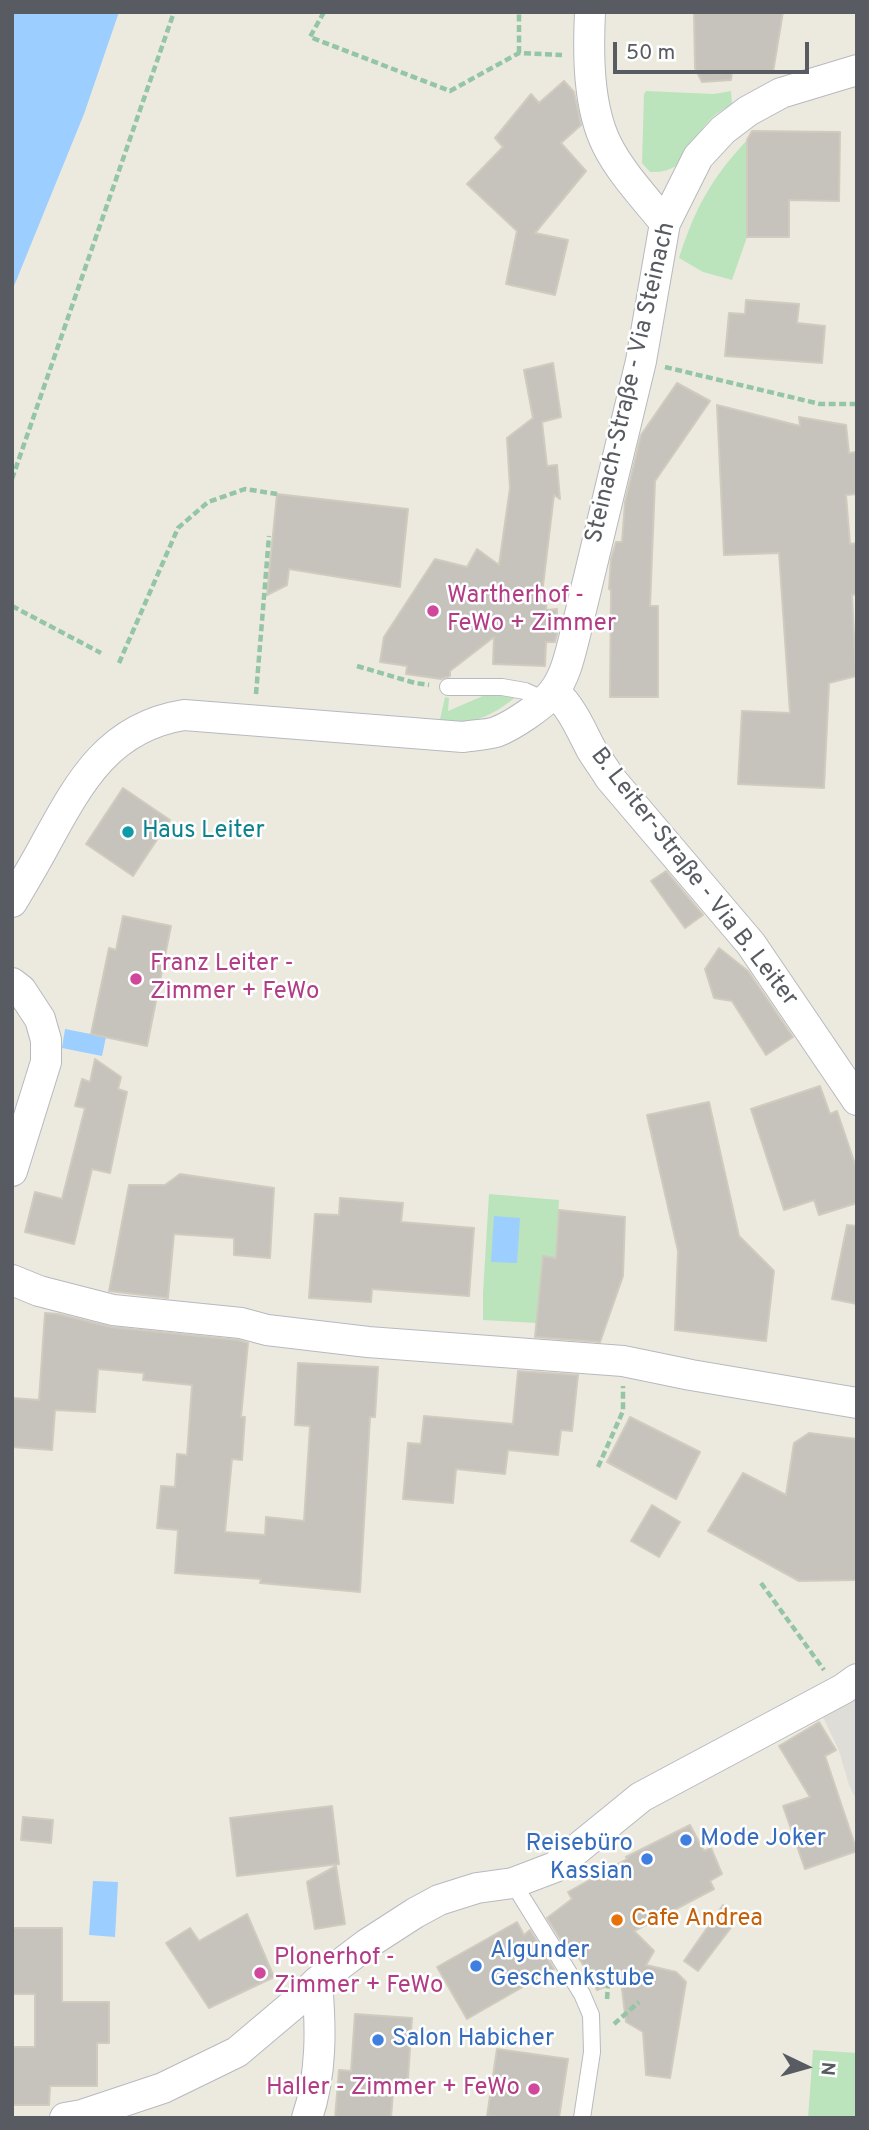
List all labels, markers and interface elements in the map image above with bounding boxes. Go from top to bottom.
scale bar [617,28,813,72]
text: 50 m [626,40,675,67]
street label: Steinach-Straße - Via Steinach [581,220,683,546]
place label: Wartherhof - FeWo + Zimmer [447,583,616,639]
marker: Wartherhof - FeWo + Zimmer [425,603,441,619]
street label: B. Leiter-Straße - Via B. Leiter [583,743,803,1013]
place label: Haus Leiter [142,818,265,846]
marker: Haus Leiter [120,824,136,840]
place label: Franz Leiter - Zimmer + FeWo [150,951,319,1007]
marker: Franz Leiter - Zimmer + FeWo [128,971,144,987]
place label: Mode Joker [700,1826,826,1854]
place label: Reisebüro Kassian [526,1831,633,1887]
marker: Mode Joker [678,1832,694,1848]
marker: Reisebüro Kassian [639,1851,655,1867]
place label: Cafe Andrea [631,1906,763,1934]
marker: Cafe Andrea [609,1912,625,1928]
place label: Algunder Geschenkstube [490,1938,655,1994]
place label: Plonerhof - Zimmer + FeWo [274,1945,443,2001]
marker: Algunder Geschenkstube [468,1958,484,1974]
marker: Plonerhof - Zimmer + FeWo [252,1965,268,1981]
place label: Salon Habicher [392,2026,554,2054]
marker: Salon Habicher [370,2032,386,2048]
north arrow [771,2032,841,2102]
text: N [814,2061,839,2077]
place label: Haller - Zimmer + FeWo [266,2075,520,2103]
marker: Haller - Zimmer + FeWo [526,2081,542,2097]

